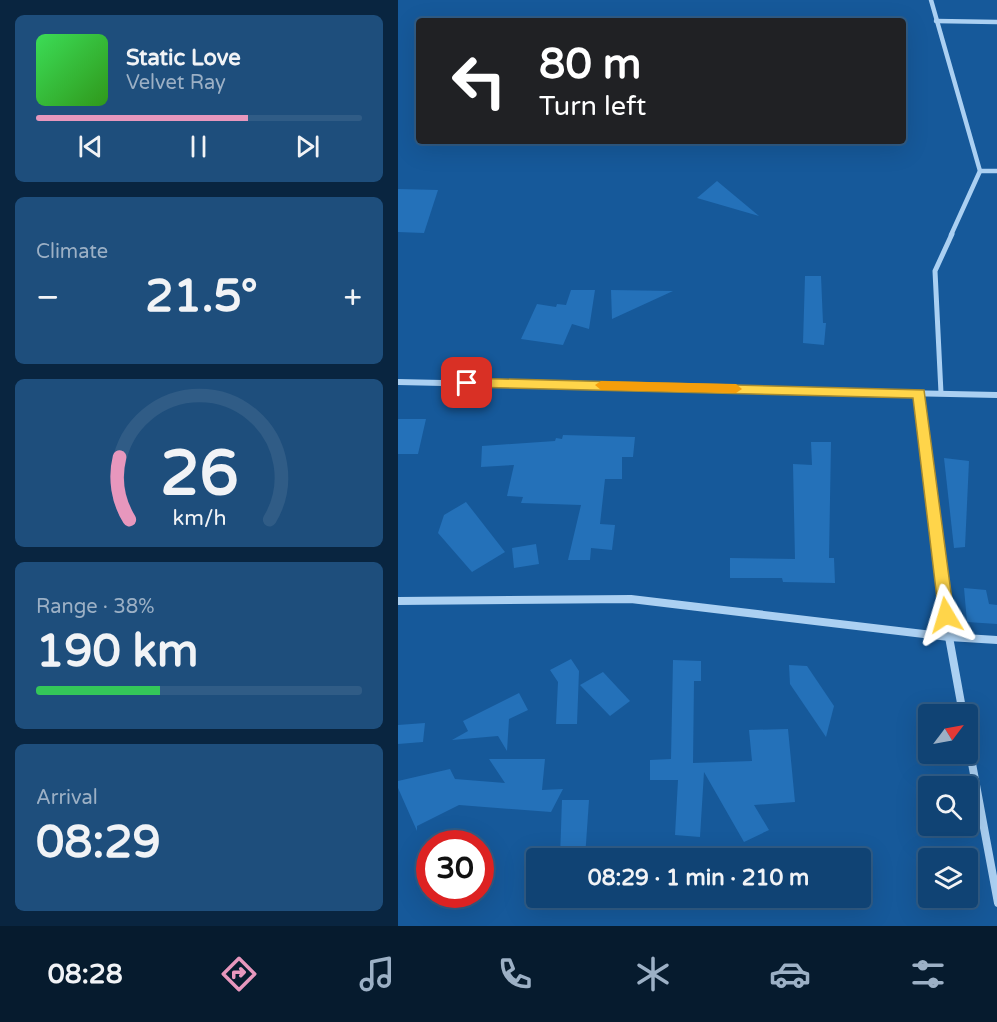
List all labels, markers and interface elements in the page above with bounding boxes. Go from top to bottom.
text: 80 m [539,39,641,90]
icon: left [440,42,518,120]
text: Static Love [126,45,241,71]
text: Velvet Ray [126,71,226,95]
text: Turn left [539,90,646,123]
icon: previous [74,130,107,163]
icon: pause [182,130,215,163]
icon: next [291,130,324,163]
text: Climate [36,240,108,264]
text: 21.5° [145,270,258,324]
text: − [36,278,60,317]
text: + [343,278,362,317]
pin [441,357,492,408]
icon: arrive [450,366,483,399]
text: 26 [160,437,238,512]
text: km/h [172,505,226,531]
position arrow [914,583,978,647]
text: Range · 38% [36,595,155,619]
text: 190 km [36,625,198,679]
north arrow [918,704,978,764]
map controls [918,704,978,908]
button: search [918,776,978,836]
text: Arrival [36,786,98,810]
text: 08:29 [36,816,161,870]
speed limit sign: 30 [416,830,494,908]
button: layers [918,848,978,908]
text: 08:29 · 1 min · 210 m [588,865,809,891]
icon: directions [218,953,260,995]
icon: music [356,953,398,995]
icon: phone [494,953,536,995]
icon: climate [632,953,674,995]
icon: car [769,953,811,995]
icon: filters [907,953,949,995]
text: 08:28 [48,958,123,991]

